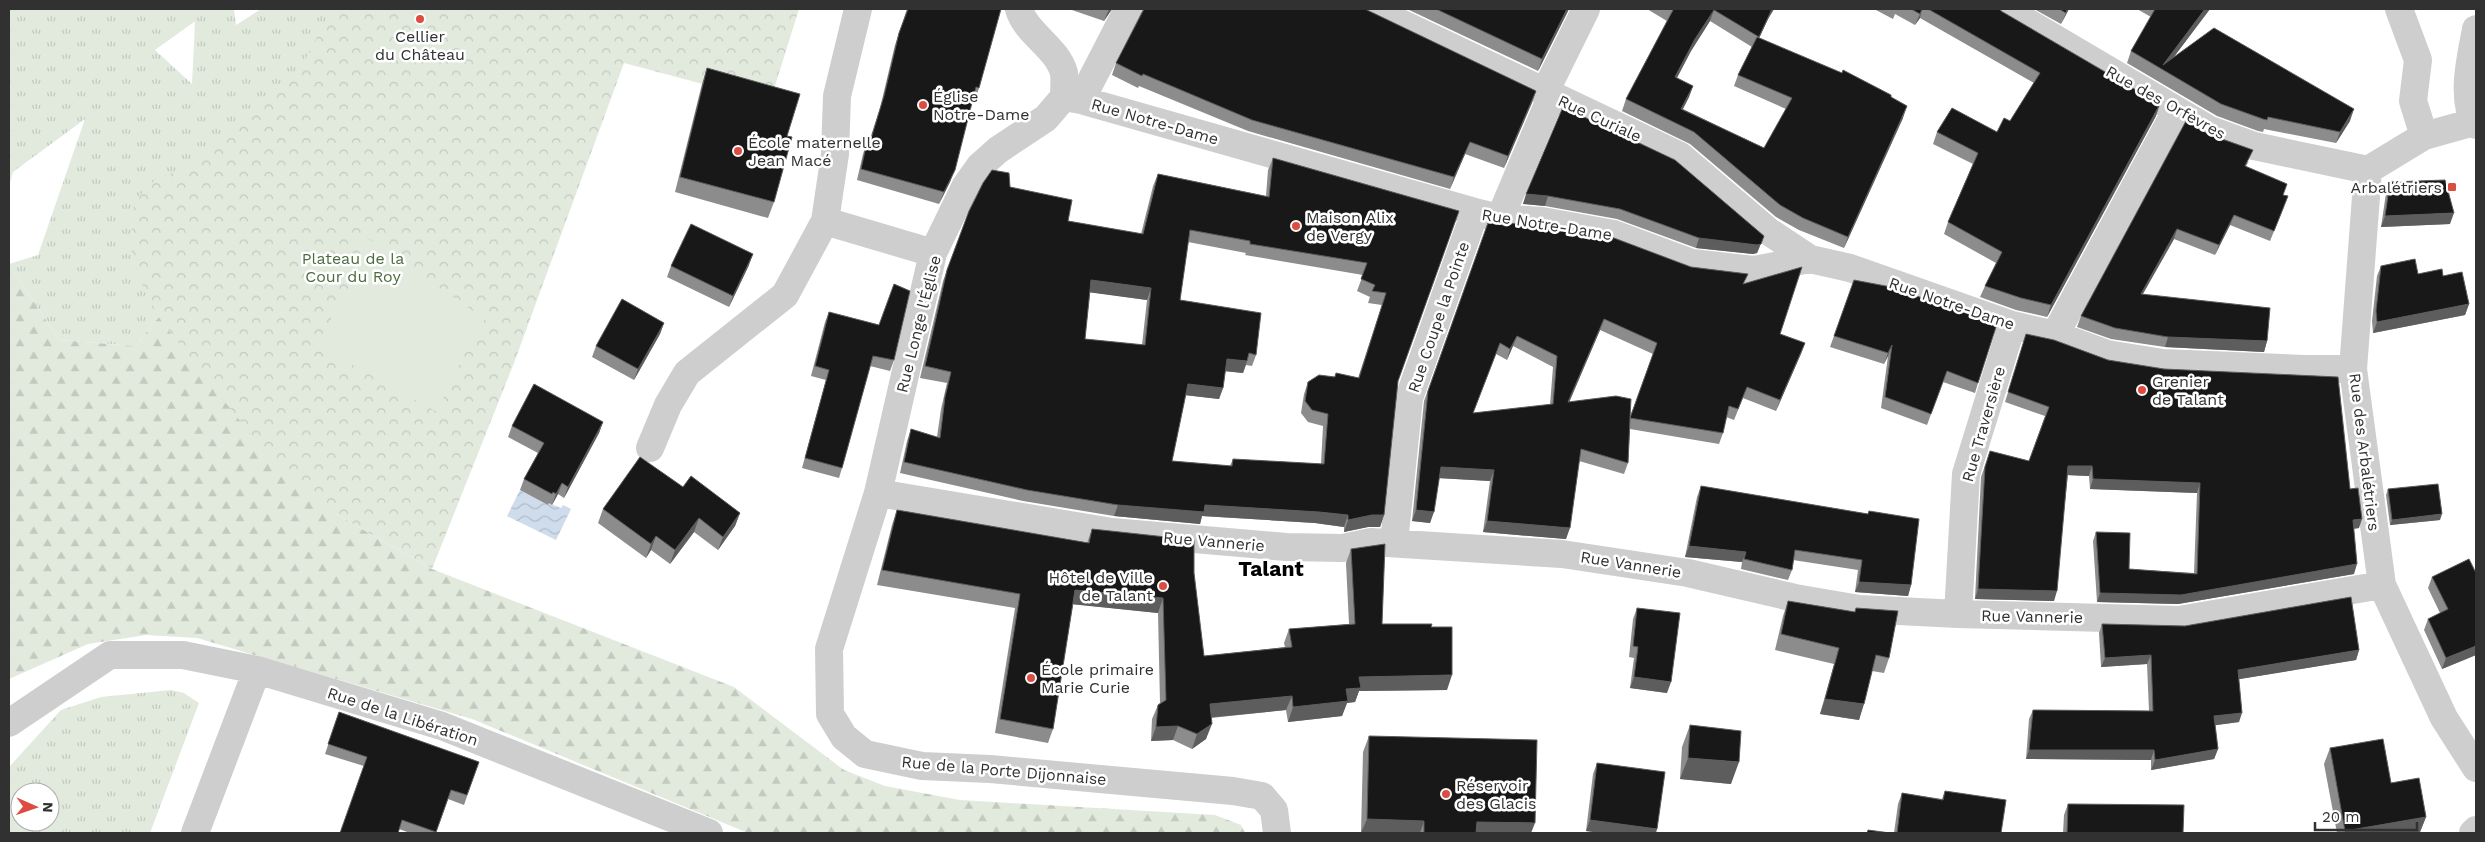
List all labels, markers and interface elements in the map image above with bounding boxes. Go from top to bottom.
marker: Cellier du Château [414,13,426,25]
place label: Cellier du Château [375,27,465,64]
street label: Rue des Orfèvres [2103,62,2229,143]
place label: Église Notre-Dame [933,87,1030,124]
street label: Rue Curiale [1555,91,1645,146]
street label: Rue Notre-Dame [1089,94,1221,149]
marker: Église Notre-Dame [917,99,929,111]
place label: École maternelle Jean Macé [748,133,881,170]
marker: École maternelle Jean Macé [732,145,744,157]
place label: Arbalétriers [2351,178,2442,197]
marker: Arbalétriers [2446,181,2458,193]
street label: Rue Notre-Dame [1480,205,1613,244]
place label: Maison Alix de Vergy [1306,208,1394,245]
marker: Maison Alix de Vergy [1290,220,1302,232]
street label: Rue Coupe la Pointe [1404,239,1473,395]
park label: Plateau de la Cour du Roy [302,249,404,286]
street label: Rue Longe l'Église [892,253,945,395]
street label: Rue Notre-Dame [1887,273,2017,334]
street label: Rue Traversière [1958,364,2009,484]
place label: Grenier de Talant [2152,372,2224,409]
street label: Rue des Arbalétriers [2345,372,2384,532]
marker: Grenier de Talant [2136,384,2148,396]
street label: Rue Vannerie [1162,528,1266,555]
street label: Rue Vannerie [1579,547,1683,582]
district label: Talant [1238,556,1304,581]
place label: Hôtel de Ville de Talant [1048,568,1153,605]
marker: Hôtel de Ville de Talant [1157,580,1169,592]
street label: Rue Vannerie [1981,606,2083,627]
place label: École primaire Marie Curie [1041,660,1154,697]
marker: École primaire Marie Curie [1025,672,1037,684]
street label: Rue de la Libération [325,683,481,750]
street label: Rue de la Porte Dijonnaise [901,752,1107,789]
place label: Réservoir des Glacis [1456,776,1536,813]
north arrow [10,782,60,832]
marker: Réservoir des Glacis [1440,788,1452,800]
scale bar [2315,800,2418,832]
text: N [40,802,56,813]
text: 20 m [2322,808,2360,826]

